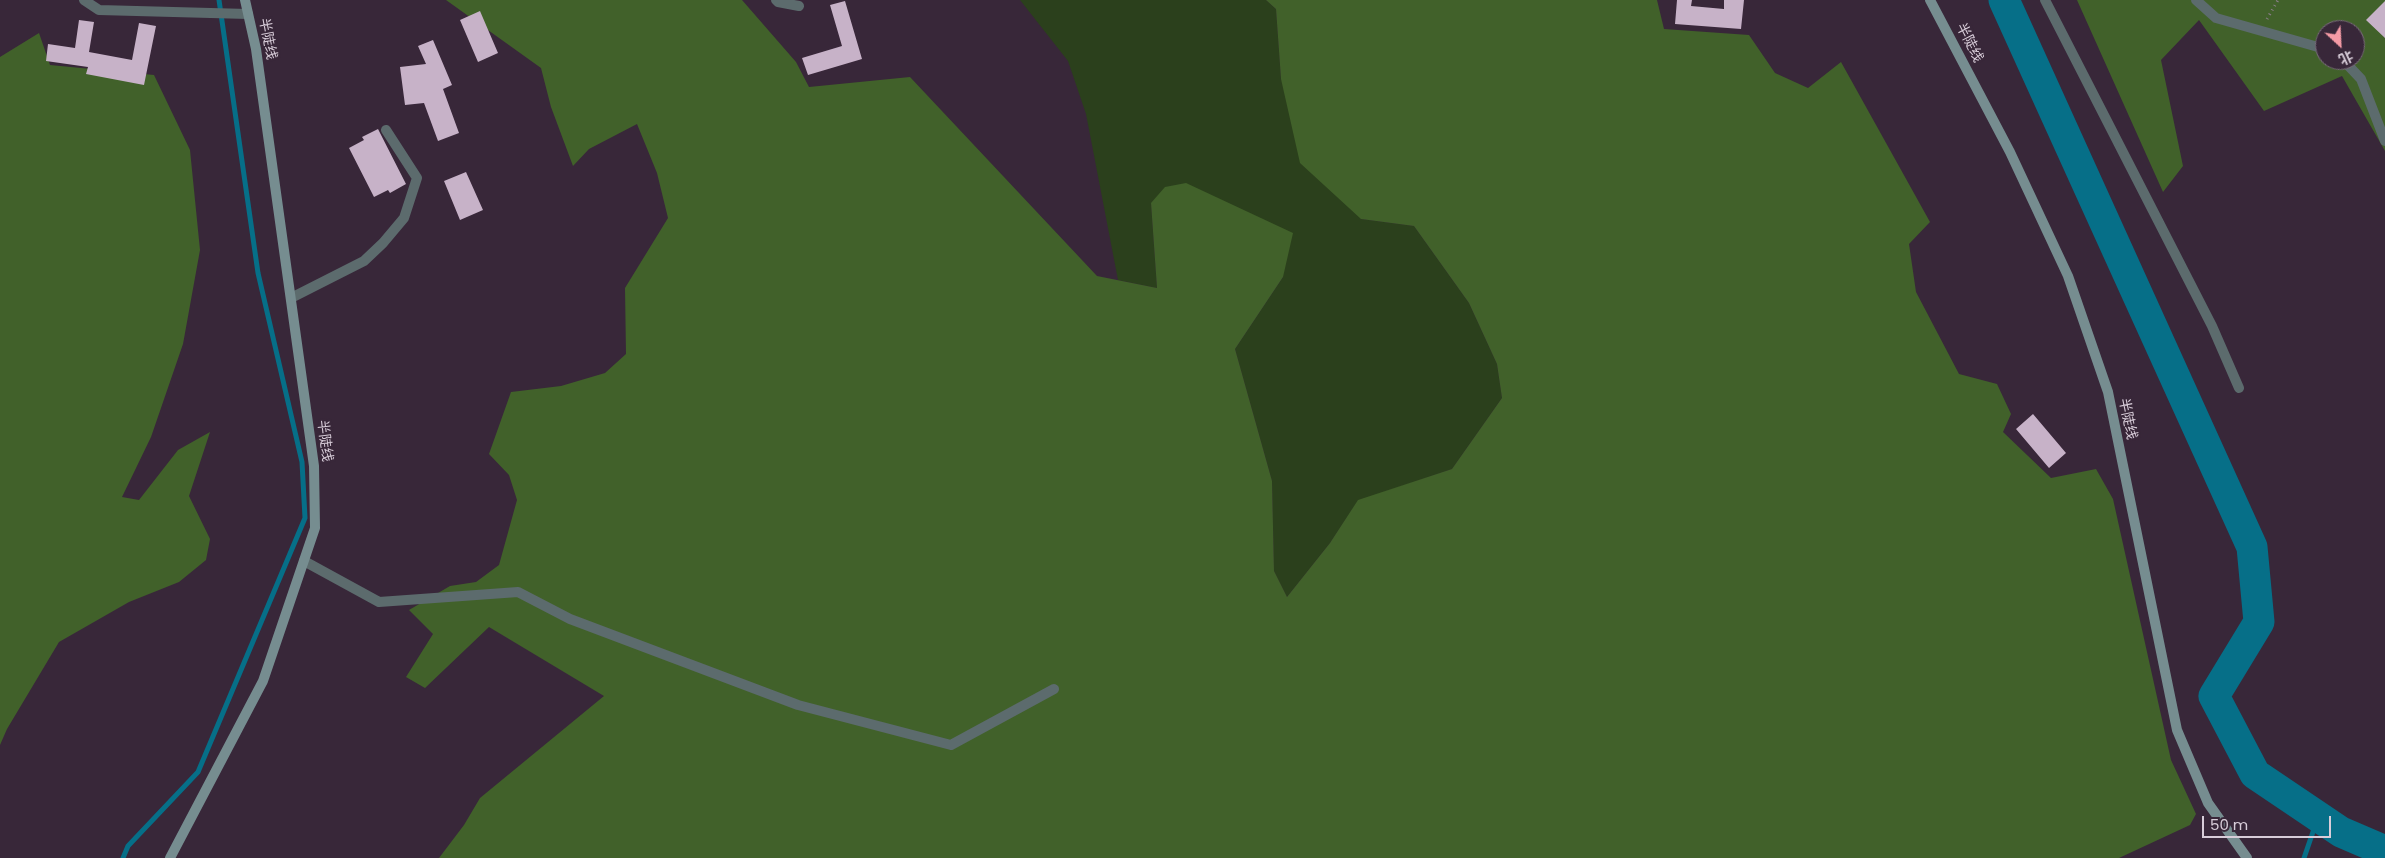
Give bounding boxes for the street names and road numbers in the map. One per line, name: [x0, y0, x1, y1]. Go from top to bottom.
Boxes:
street label: 半陡线: [255, 17, 279, 61]
street label: 半陡线: [1952, 20, 1986, 66]
street label: 半陡线: [2114, 397, 2140, 441]
street label: 半陡线: [313, 419, 335, 463]

